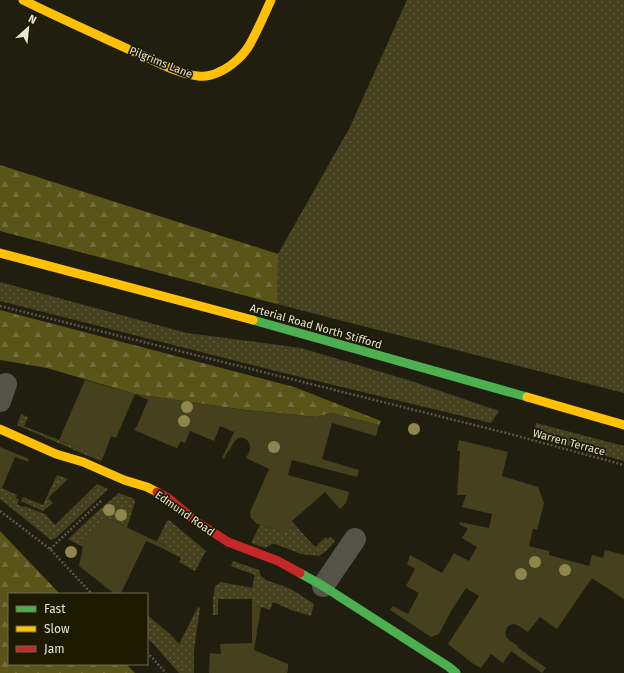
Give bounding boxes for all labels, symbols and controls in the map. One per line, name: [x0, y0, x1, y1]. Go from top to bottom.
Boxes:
north arrow: [8, 8, 48, 48]
text: N: [26, 12, 39, 27]
street label: Pilgrims Lane: [127, 44, 194, 81]
street label: Arterial Road North Stifford: [248, 301, 383, 352]
street label: Warren Terrace: [531, 427, 607, 458]
street label: Edmund Road: [153, 488, 217, 539]
legend: [8, 593, 148, 665]
text: Fast: [44, 602, 66, 616]
text: Slow: [44, 622, 70, 636]
text: Jam: [44, 642, 64, 656]

